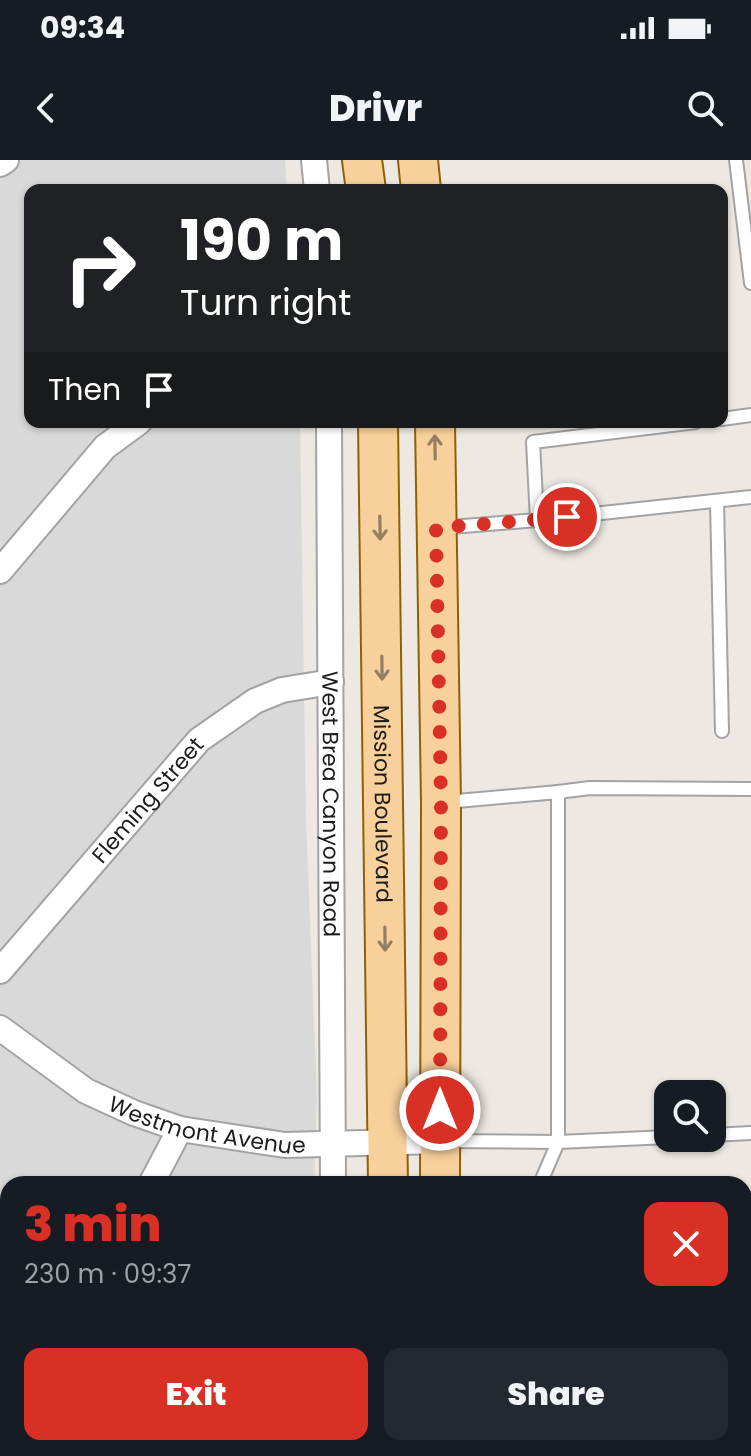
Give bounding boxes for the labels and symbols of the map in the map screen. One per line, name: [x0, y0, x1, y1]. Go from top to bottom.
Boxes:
one-way arrow: [427, 434, 443, 461]
pin: [533, 483, 601, 551]
one-way arrow: [372, 514, 388, 541]
one-way arrow: [374, 654, 390, 681]
street label: West Brea Canyon Road: [315, 671, 347, 937]
street label: Mission Boulevard: [366, 705, 400, 903]
street label: Fleming Street: [84, 730, 211, 870]
one-way arrow: [377, 925, 393, 952]
position arrow: [398, 1068, 482, 1152]
street label: Westmont Avenue: [104, 1088, 306, 1161]

